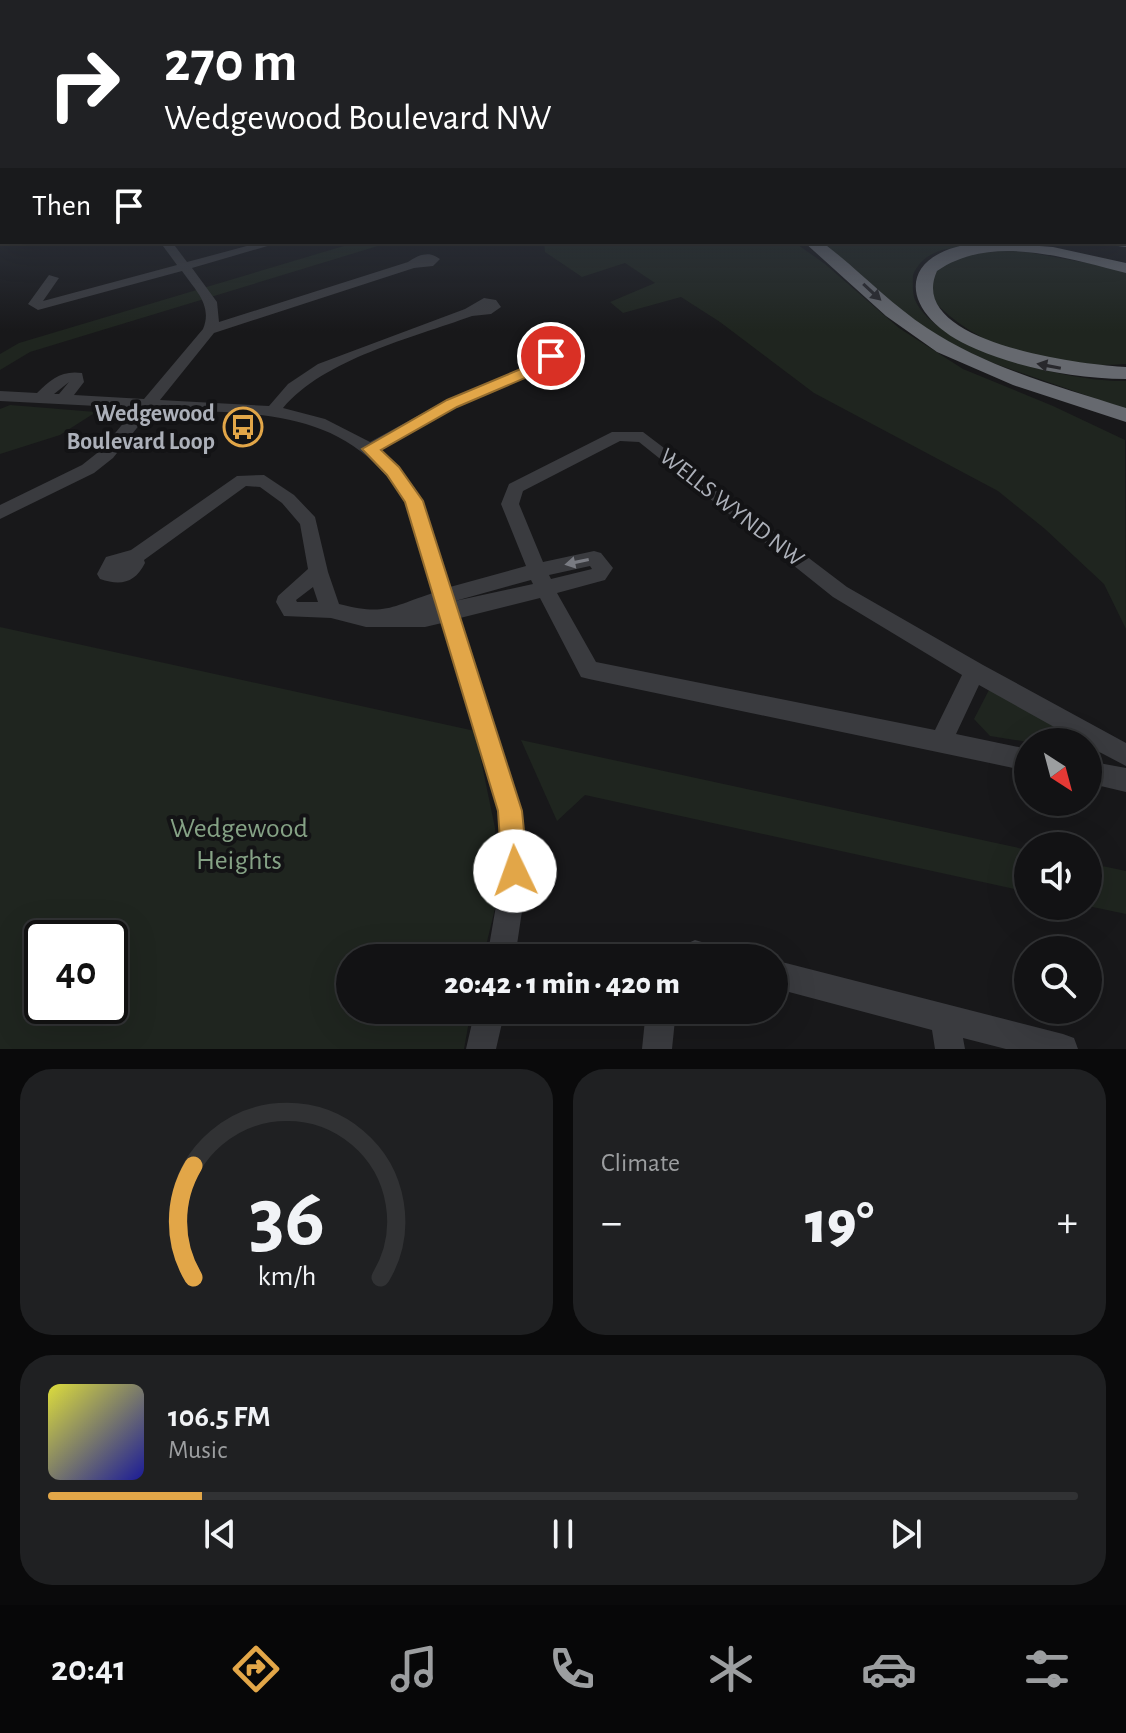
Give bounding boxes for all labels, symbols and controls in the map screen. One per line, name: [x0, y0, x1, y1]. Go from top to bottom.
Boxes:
icon: right: [32, 32, 136, 136]
text: 270 m: [164, 35, 297, 91]
text: Wedgewood Boulevard NW: [164, 100, 551, 136]
icon: arrive: [107, 184, 151, 228]
text: Then: [32, 191, 91, 221]
one-way arrow: [862, 283, 881, 301]
pin: [517, 322, 585, 390]
icon: arrive: [529, 334, 573, 378]
one-way arrow: [1036, 359, 1061, 371]
place label: Wedgewood Boulevard Loop: [66, 402, 215, 454]
bus stop icon: Wedgewood Boulevard Loop: [222, 406, 264, 448]
street label: WELLS WYND NW: [655, 444, 808, 572]
one-way arrow: [565, 556, 590, 569]
north arrow: [1014, 728, 1102, 816]
map controls: [1014, 728, 1102, 1024]
park label: Wedgewood Heights: [170, 815, 308, 875]
position arrow: [473, 829, 557, 913]
button: sound: [1014, 832, 1102, 920]
speed limit sign: 40: [24, 920, 128, 1024]
button: search: [1014, 936, 1102, 1024]
text: 20:42 · 1 min · 420 m: [444, 969, 680, 999]
text: Climate: [601, 1150, 680, 1176]
text: 36: [248, 1177, 325, 1261]
text: 19°: [805, 1194, 874, 1254]
text: −: [601, 1201, 622, 1245]
text: +: [1057, 1201, 1078, 1245]
text: km/h: [257, 1262, 316, 1291]
text: 106.5 FM: [168, 1402, 271, 1432]
text: Music: [168, 1437, 227, 1463]
icon: previous: [198, 1512, 242, 1556]
icon: pause: [541, 1512, 585, 1556]
icon: next: [884, 1512, 928, 1556]
icon: directions: [228, 1641, 284, 1697]
icon: music: [386, 1641, 442, 1697]
icon: phone: [544, 1641, 600, 1697]
icon: climate: [703, 1641, 759, 1697]
icon: car: [861, 1641, 917, 1697]
icon: filters: [1019, 1641, 1075, 1697]
text: 20:41: [51, 1651, 126, 1687]

